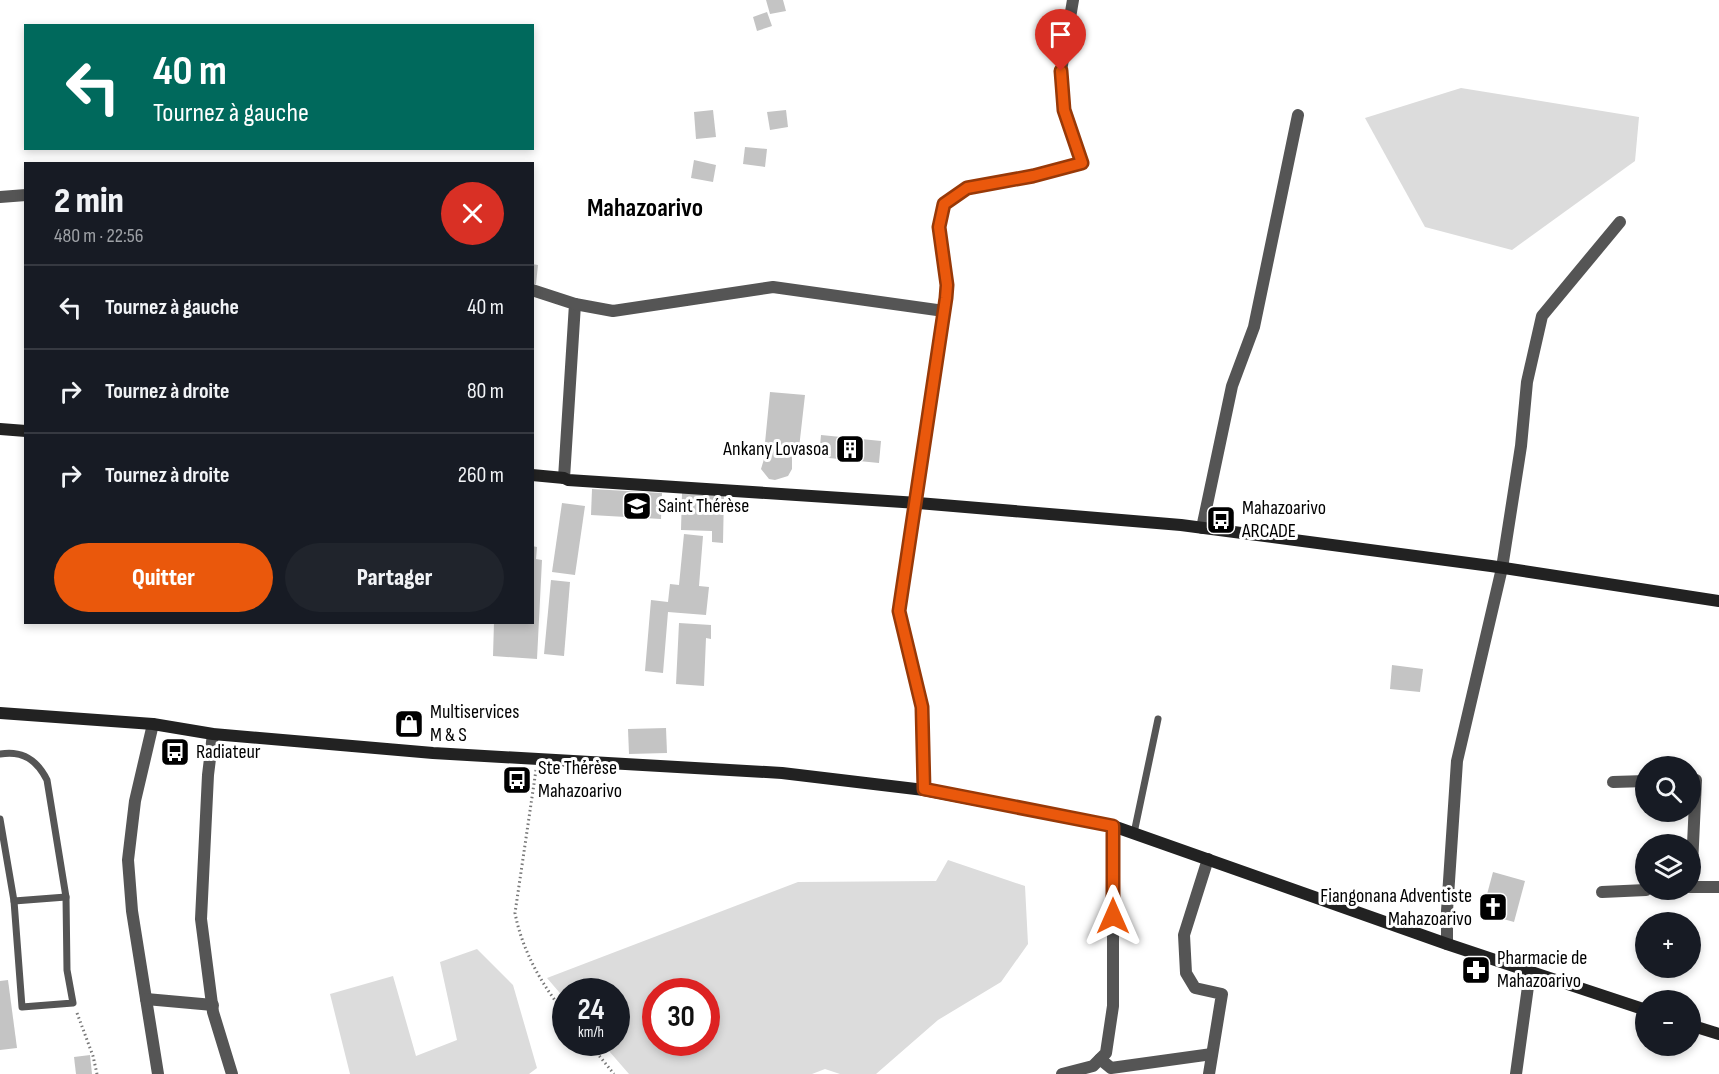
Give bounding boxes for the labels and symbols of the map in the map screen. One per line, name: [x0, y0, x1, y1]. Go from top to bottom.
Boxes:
pin: [1035, 9, 1086, 71]
district label: Mahazoarivo: [587, 193, 703, 224]
building icon: Ankany Lovasoa: [834, 433, 866, 465]
place label: Ankany Lovasoa: [722, 437, 829, 461]
school or university icon: Saint Thérèse: [621, 490, 653, 522]
place label: Saint Thérèse: [658, 494, 749, 518]
place label: Mahazoarivo ARCADE: [1241, 496, 1326, 543]
bus stop icon: Mahazoarivo ARCADE: [1205, 504, 1237, 536]
place label: Multiservices M & S: [430, 700, 520, 747]
shop icon: Multiservices M & S: [393, 708, 425, 740]
bus stop icon: Radiateur: [159, 736, 191, 768]
place label: Radiateur: [196, 740, 261, 764]
place label: Ste Thérèse Mahazoarivo: [538, 756, 622, 803]
bus stop icon: Ste Thérèse Mahazoarivo: [501, 764, 533, 796]
position arrow: [1081, 884, 1145, 948]
place label: Fiangonana Adventiste Mahazoarivo: [1320, 884, 1472, 931]
church icon: Fiangonana Adventiste Mahazoarivo: [1477, 891, 1509, 923]
place label: Pharmacie de Mahazoarivo: [1497, 946, 1587, 993]
pharmacy icon: Pharmacie de Mahazoarivo: [1460, 954, 1492, 986]
speed limit sign: 30: [642, 978, 720, 1056]

